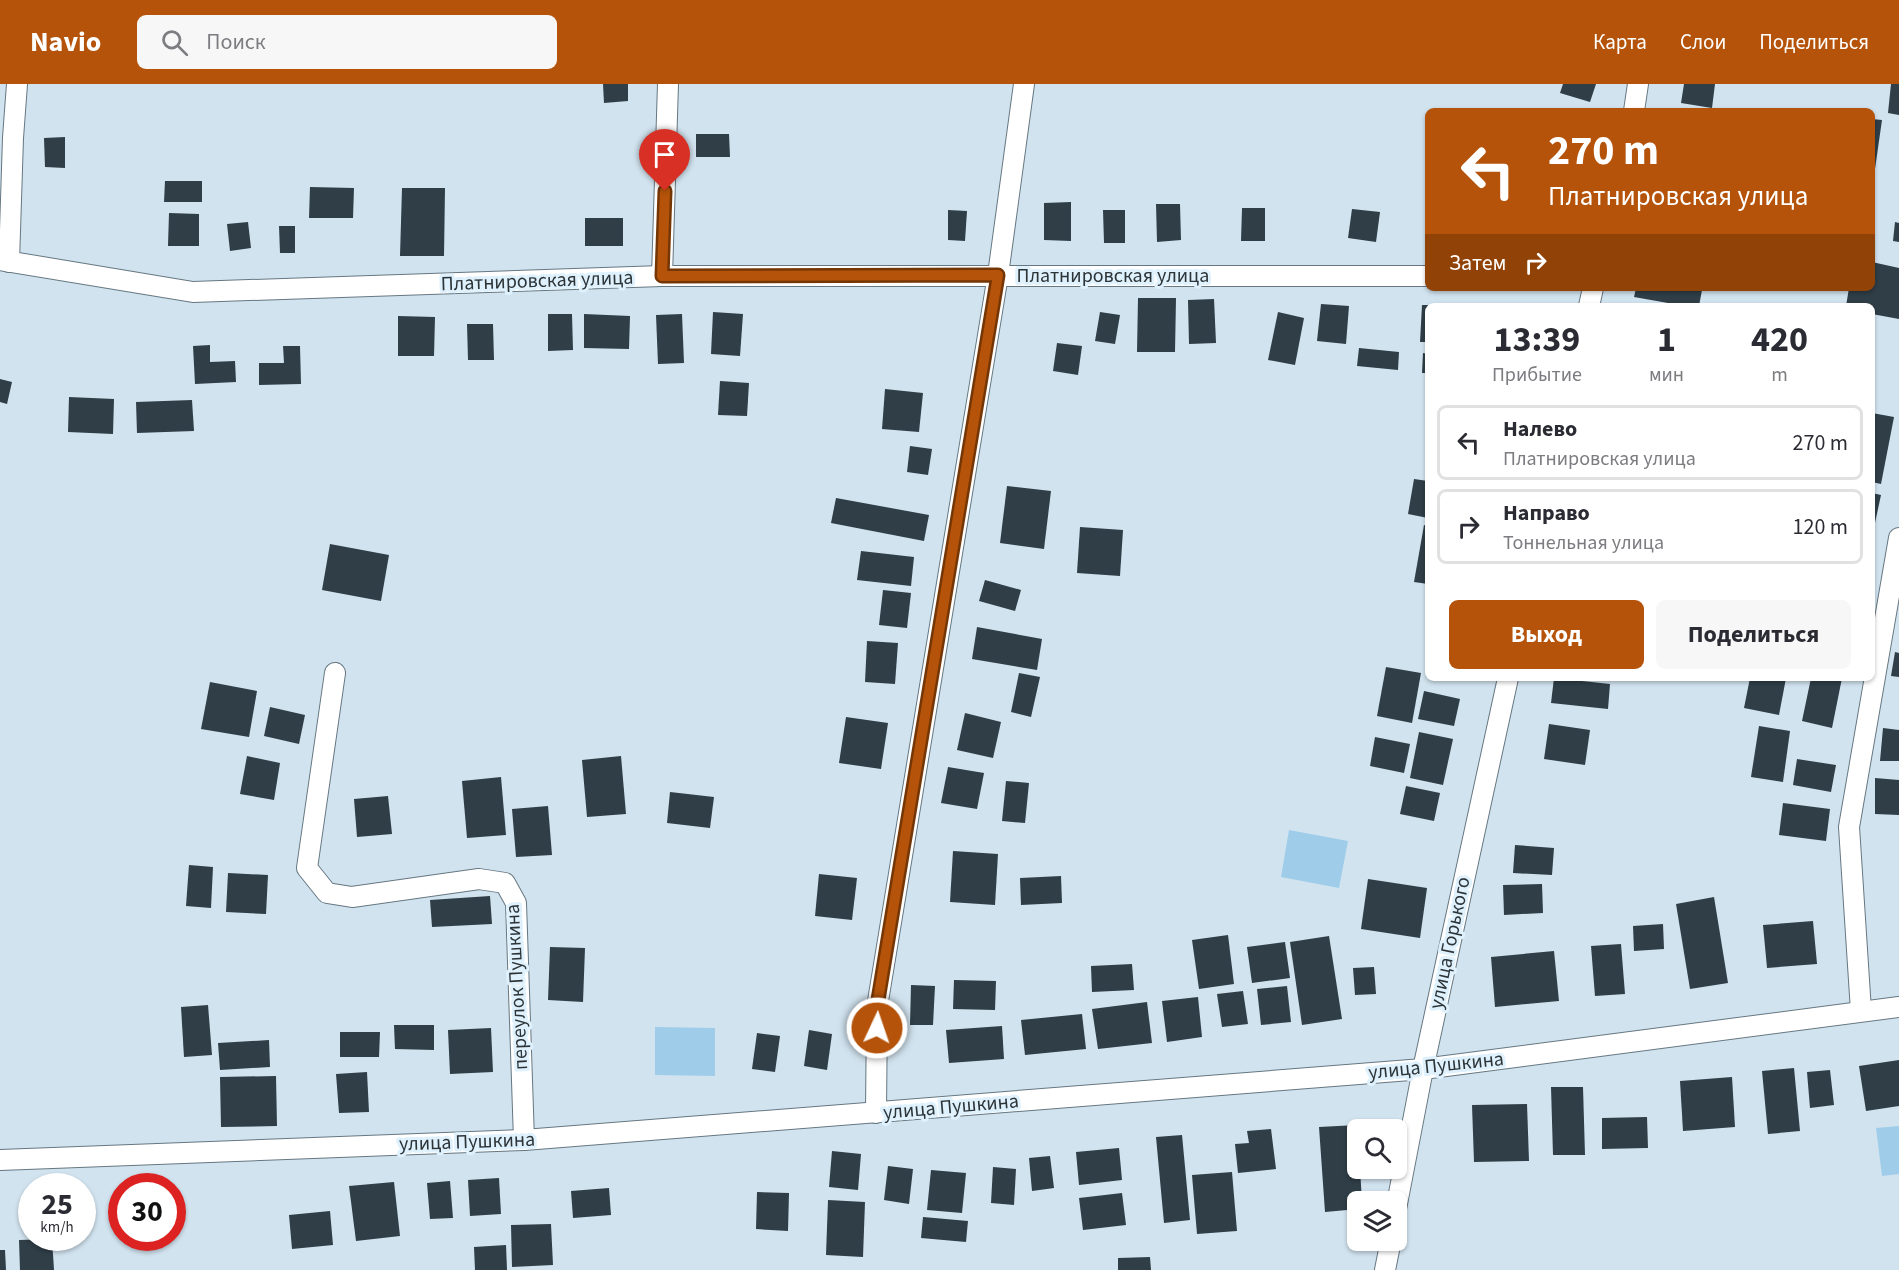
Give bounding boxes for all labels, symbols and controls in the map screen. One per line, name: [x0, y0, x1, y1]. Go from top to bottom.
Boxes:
search box: [137, 15, 557, 69]
text: Navio: [30, 22, 101, 62]
icon: search: [158, 26, 191, 59]
text: Поиск: [206, 26, 266, 58]
text: Карта: [1593, 27, 1647, 57]
text: Слои: [1680, 27, 1726, 57]
text: Поделиться: [1759, 27, 1869, 57]
text: 270 m: [1548, 121, 1659, 181]
pin: [639, 129, 690, 191]
icon: left: [1449, 132, 1527, 210]
icon: arrive: [648, 138, 681, 171]
text: Платнировская улица: [1548, 177, 1808, 216]
icon: right: [1519, 246, 1552, 279]
text: Затем: [1449, 247, 1507, 279]
street label: Платнировская улица: [1017, 262, 1209, 290]
street label: Платнировская улица: [440, 264, 634, 298]
text: 13:39: [1494, 314, 1580, 365]
text: 1: [1657, 314, 1676, 365]
text: 420: [1751, 314, 1808, 365]
text: Прибытие: [1492, 361, 1582, 389]
text: мин: [1649, 361, 1684, 389]
text: m: [1771, 361, 1788, 389]
text: Налево: [1503, 413, 1577, 445]
icon: left: [1452, 426, 1485, 459]
text: 270 m: [1793, 427, 1848, 459]
text: Платнировская улица: [1503, 445, 1696, 473]
text: Направо: [1503, 497, 1590, 529]
icon: right: [1452, 510, 1485, 543]
text: 120 m: [1793, 511, 1848, 543]
text: Тоннельная улица: [1503, 529, 1664, 557]
button: Выход: [1449, 600, 1644, 669]
button: Поделиться: [1656, 600, 1851, 669]
street label: улица Горького: [1422, 874, 1478, 1012]
street label: переулок Пушкина: [499, 903, 535, 1071]
position arrow: [845, 996, 909, 1060]
street label: улица Пушкина: [1367, 1045, 1505, 1087]
street label: улица Пушкина: [882, 1087, 1020, 1127]
map controls: [1347, 1119, 1407, 1251]
button: search: [1347, 1119, 1407, 1179]
street label: улица Пушкина: [398, 1126, 536, 1158]
speed limit sign: 30: [108, 1173, 186, 1251]
text: 25: [41, 1183, 73, 1226]
button: layers: [1347, 1191, 1407, 1251]
text: km/h: [40, 1217, 74, 1238]

